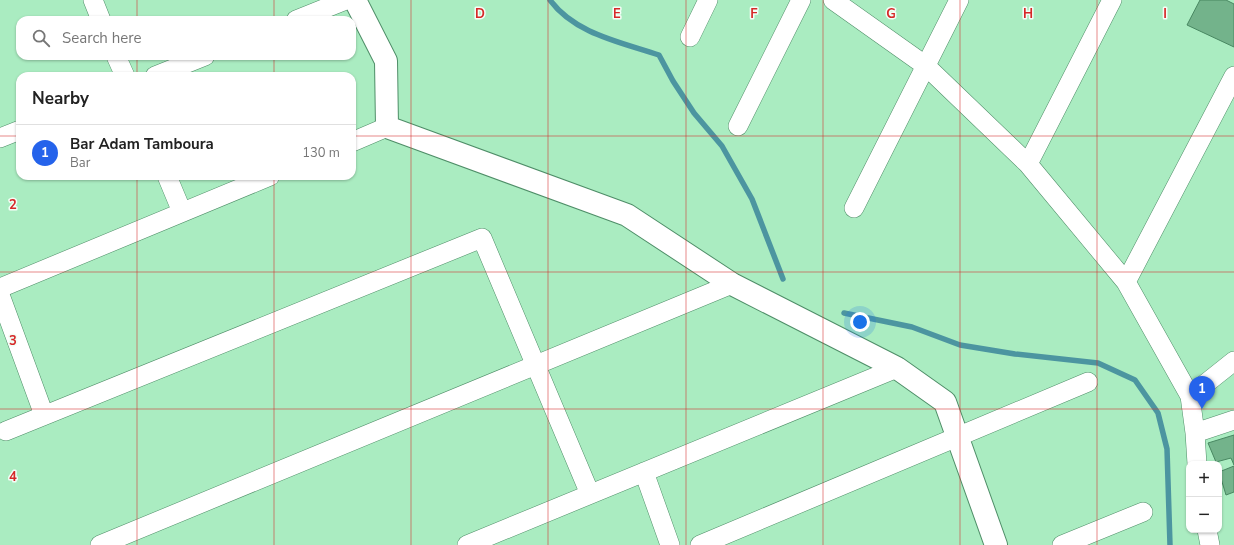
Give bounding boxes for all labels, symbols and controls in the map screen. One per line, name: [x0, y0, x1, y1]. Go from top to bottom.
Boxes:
text: D: [475, 5, 485, 23]
text: E: [613, 5, 621, 23]
text: F: [750, 5, 758, 23]
text: G: [886, 5, 896, 23]
text: H: [1023, 5, 1033, 23]
text: I: [1163, 5, 1167, 23]
search box: [16, 16, 356, 60]
icon: search: [30, 27, 52, 49]
text: Search here: [62, 28, 142, 48]
text: Nearby: [32, 87, 89, 110]
text: Bar Adam Tamboura: [70, 134, 214, 154]
text: 1: [41, 144, 49, 162]
text: 130 m: [302, 144, 340, 162]
text: Bar: [70, 154, 90, 172]
text: 2: [9, 196, 17, 214]
your location: [850, 312, 870, 332]
text: 3: [9, 332, 17, 350]
pin: 1: [1189, 376, 1215, 409]
map controls: [1186, 461, 1222, 533]
button: +: [1186, 461, 1222, 497]
text: 4: [9, 468, 17, 486]
button: −: [1186, 497, 1222, 533]

